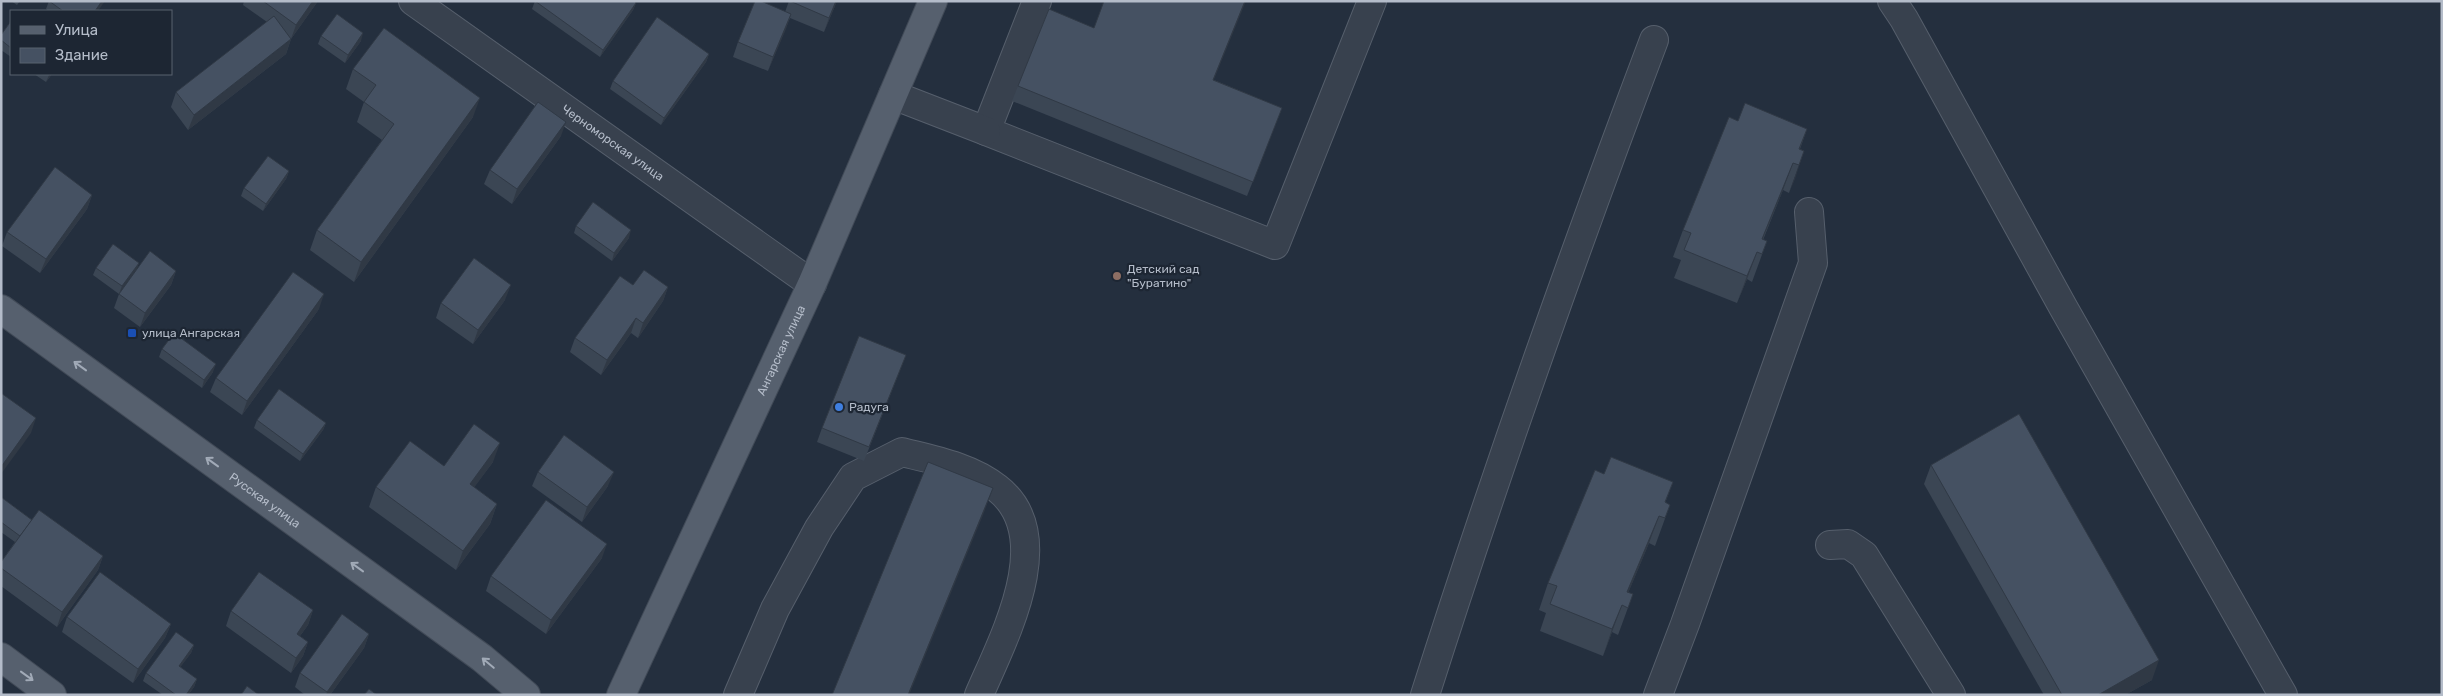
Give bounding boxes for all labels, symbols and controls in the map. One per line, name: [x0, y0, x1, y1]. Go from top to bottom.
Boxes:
legend: [10, 10, 172, 75]
text: Улица: [55, 21, 98, 39]
text: Здание: [55, 46, 108, 64]
street label: Черноморская улица: [559, 102, 667, 184]
place label: Детский сад "Буратино": [1127, 262, 1199, 290]
marker: Детский сад "Буратино": [1111, 270, 1123, 282]
street label: Ангарская улица: [754, 303, 808, 398]
place label: улица Ангарская: [142, 326, 240, 340]
marker: улица Ангарская: [126, 327, 138, 339]
one-way arrow: [73, 361, 87, 371]
place label: Радуга: [849, 400, 889, 414]
marker: Радуга: [833, 401, 845, 413]
one-way arrow: [205, 457, 219, 467]
street label: Русская улица: [227, 470, 303, 531]
one-way arrow: [351, 562, 364, 573]
one-way arrow: [482, 658, 495, 669]
one-way arrow: [20, 671, 34, 681]

